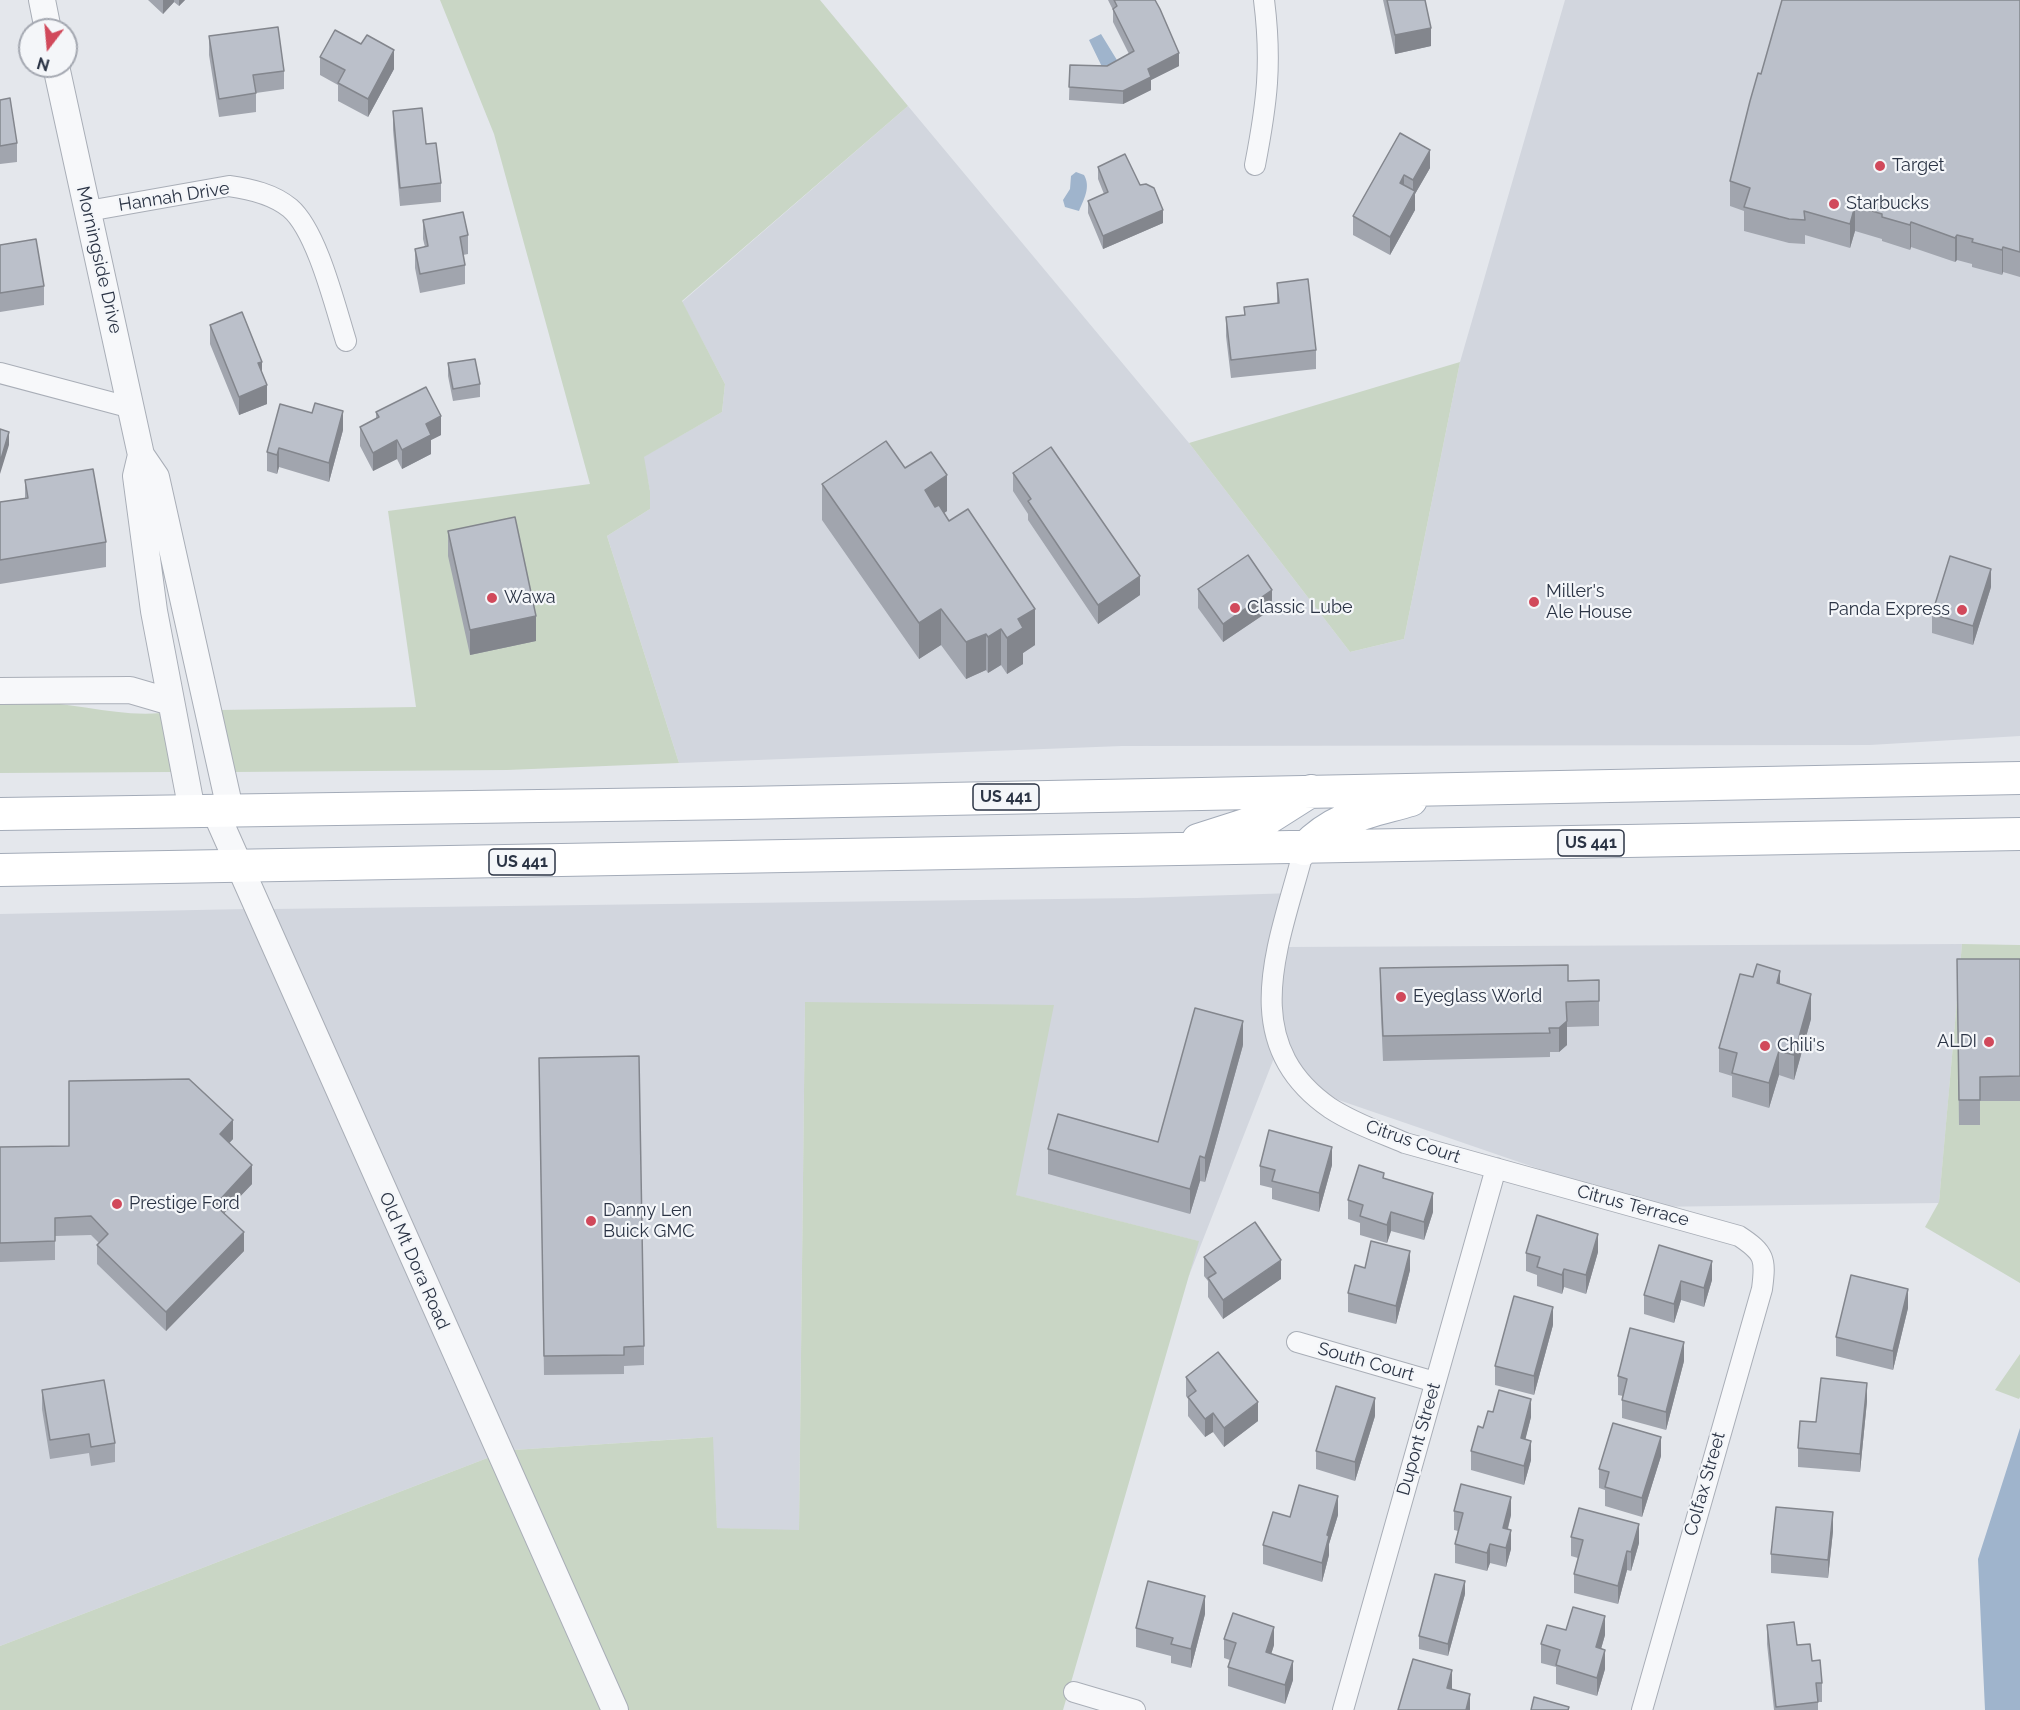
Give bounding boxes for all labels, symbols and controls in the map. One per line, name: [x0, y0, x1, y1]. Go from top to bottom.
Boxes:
north arrow: [18, 18, 78, 78]
text: N: [35, 53, 52, 75]
place label: Target: [1892, 155, 1945, 177]
marker: Target: [1873, 159, 1887, 173]
street label: Hannah Drive: [117, 178, 231, 216]
street label: Morningside Drive: [72, 184, 126, 336]
place label: Starbucks: [1846, 193, 1929, 215]
marker: Starbucks: [1827, 197, 1841, 211]
place label: Miller's Ale House: [1546, 581, 1632, 624]
place label: Wawa: [504, 587, 556, 609]
marker: Wawa: [485, 591, 499, 605]
marker: Miller's Ale House: [1527, 595, 1541, 609]
place label: Classic Lube: [1247, 597, 1353, 619]
place label: Panda Express: [1828, 599, 1950, 621]
marker: Classic Lube: [1228, 601, 1242, 615]
marker: Panda Express: [1955, 603, 1969, 617]
road number: US 441: [973, 784, 1039, 810]
road number: US 441: [1558, 830, 1624, 856]
road number: US 441: [489, 849, 555, 875]
place label: Eyeglass World: [1413, 986, 1542, 1008]
marker: Eyeglass World: [1394, 990, 1408, 1004]
place label: ALDI: [1937, 1031, 1977, 1053]
place label: Chili's: [1777, 1035, 1825, 1057]
marker: ALDI: [1982, 1035, 1996, 1049]
marker: Chili's: [1758, 1039, 1772, 1053]
street label: Citrus Court: [1363, 1116, 1463, 1168]
street label: Citrus Terrace: [1575, 1181, 1691, 1231]
street label: Old Mt Dora Road: [374, 1189, 454, 1333]
place label: Prestige Ford: [129, 1193, 240, 1215]
marker: Prestige Ford: [110, 1197, 124, 1211]
place label: Danny Len Buick GMC: [603, 1200, 695, 1242]
marker: Danny Len Buick GMC: [584, 1214, 598, 1228]
street label: South Court: [1315, 1338, 1417, 1386]
street label: Dupont Street: [1393, 1380, 1445, 1498]
street label: Colfax Street: [1680, 1429, 1730, 1539]

